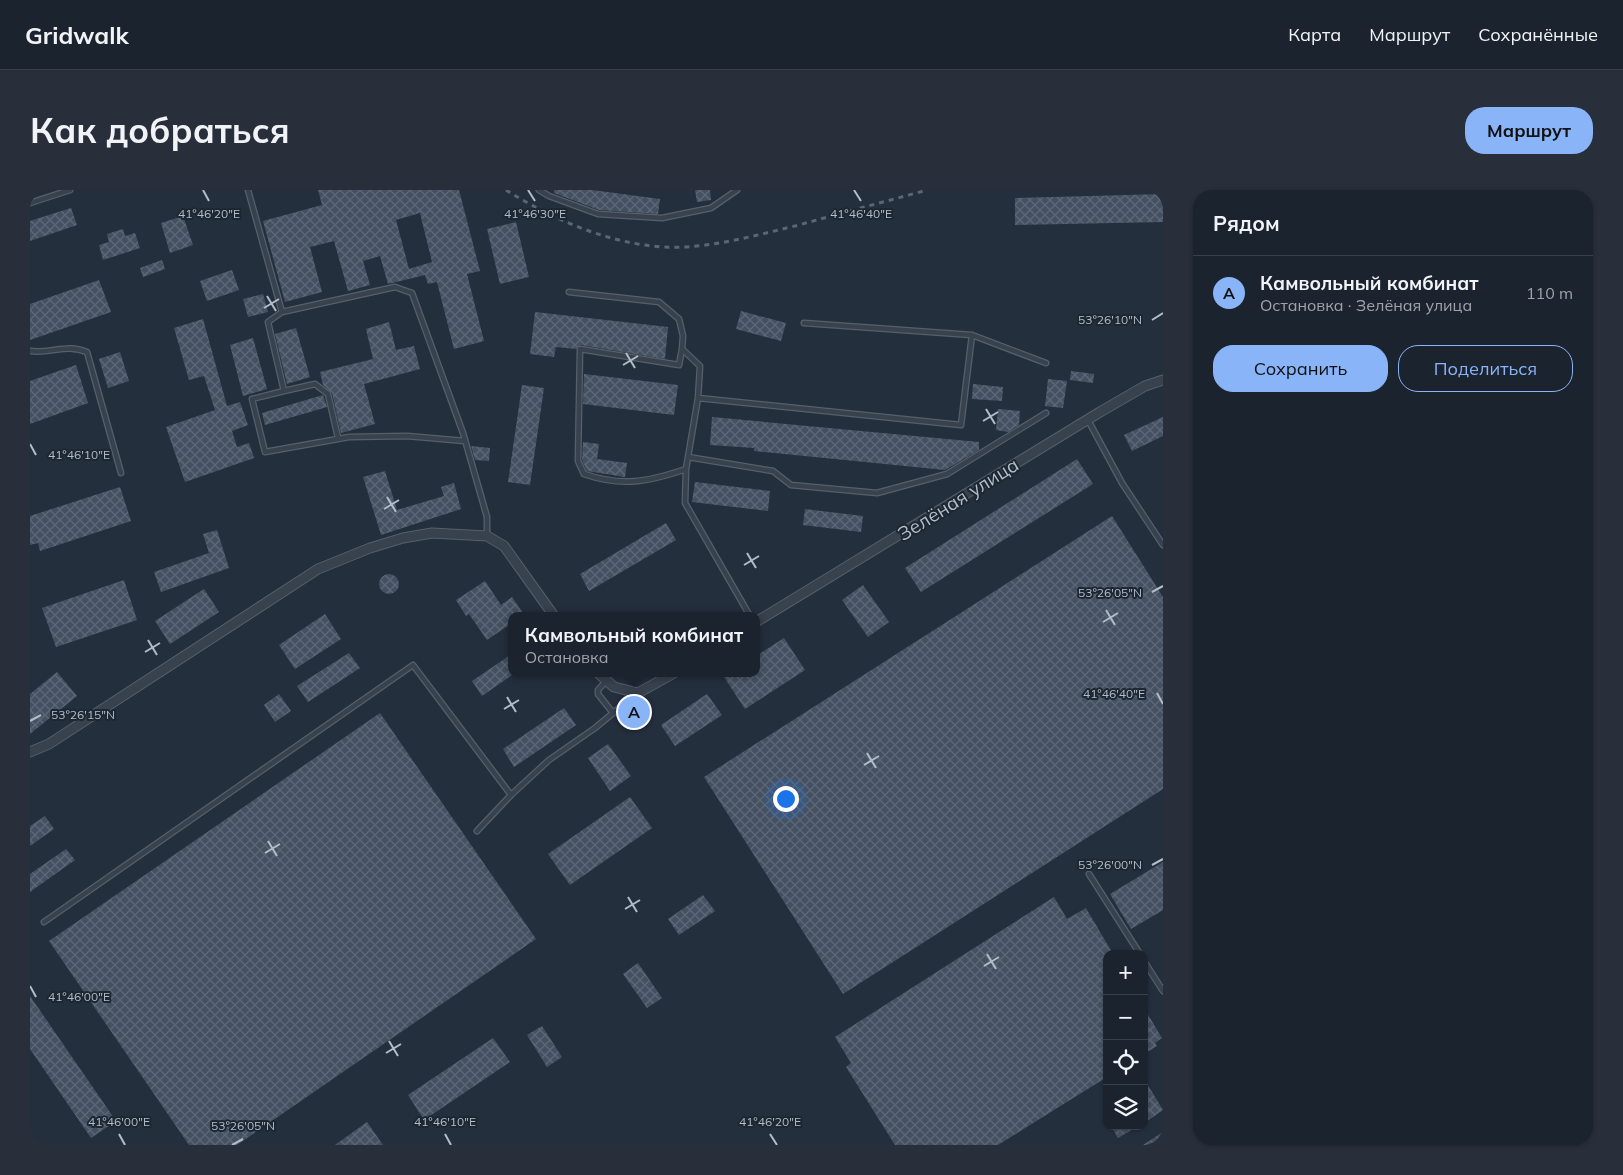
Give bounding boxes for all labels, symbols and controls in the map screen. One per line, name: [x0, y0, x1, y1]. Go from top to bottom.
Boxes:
text: Gridwalk: [25, 20, 129, 50]
text: Карта: [1288, 23, 1341, 46]
text: Маршрут: [1369, 23, 1450, 46]
text: Сохранённые: [1478, 23, 1598, 46]
button: Маршрут: [1465, 107, 1593, 154]
text: Как добраться: [30, 108, 290, 152]
text: 41°46'20"E: [178, 206, 240, 221]
text: 41°46'30"E: [504, 206, 566, 221]
text: 41°46'40"E: [830, 206, 892, 221]
text: Рядом: [1213, 210, 1280, 236]
text: Камвольный комбинат: [1260, 271, 1478, 295]
text: A: [1223, 283, 1235, 303]
text: 110 m: [1526, 283, 1573, 303]
text: Остановка · Зелёная улица: [1260, 295, 1472, 315]
text: 53°26'10"N: [1078, 312, 1142, 327]
button: Сохранить: [1213, 345, 1388, 392]
button: Поделиться: [1398, 345, 1573, 392]
text: 41°46'10"E: [48, 447, 110, 462]
street label: Зелёная улица: [893, 452, 1023, 546]
text: 53°26'05"N: [1078, 585, 1142, 600]
popup: [508, 612, 760, 677]
text: Камвольный комбинат: [525, 623, 743, 647]
text: Остановка: [525, 647, 608, 667]
text: 41°46'40"E: [1083, 686, 1145, 701]
pin: A: [618, 693, 650, 731]
text: 53°26'15"N: [51, 707, 115, 722]
your location: [773, 786, 799, 812]
text: 53°26'00"N: [1078, 857, 1142, 872]
map controls: [1103, 950, 1148, 1130]
button: +: [1103, 950, 1148, 995]
text: 41°46'00"E: [48, 989, 110, 1004]
button: −: [1103, 995, 1148, 1040]
button: locate: [1103, 1040, 1148, 1085]
button: layers: [1103, 1085, 1148, 1130]
text: 41°46'00"E: [88, 1114, 150, 1129]
text: 41°46'10"E: [414, 1114, 476, 1129]
text: 41°46'20"E: [739, 1114, 801, 1129]
text: 53°26'05"N: [211, 1118, 275, 1133]

